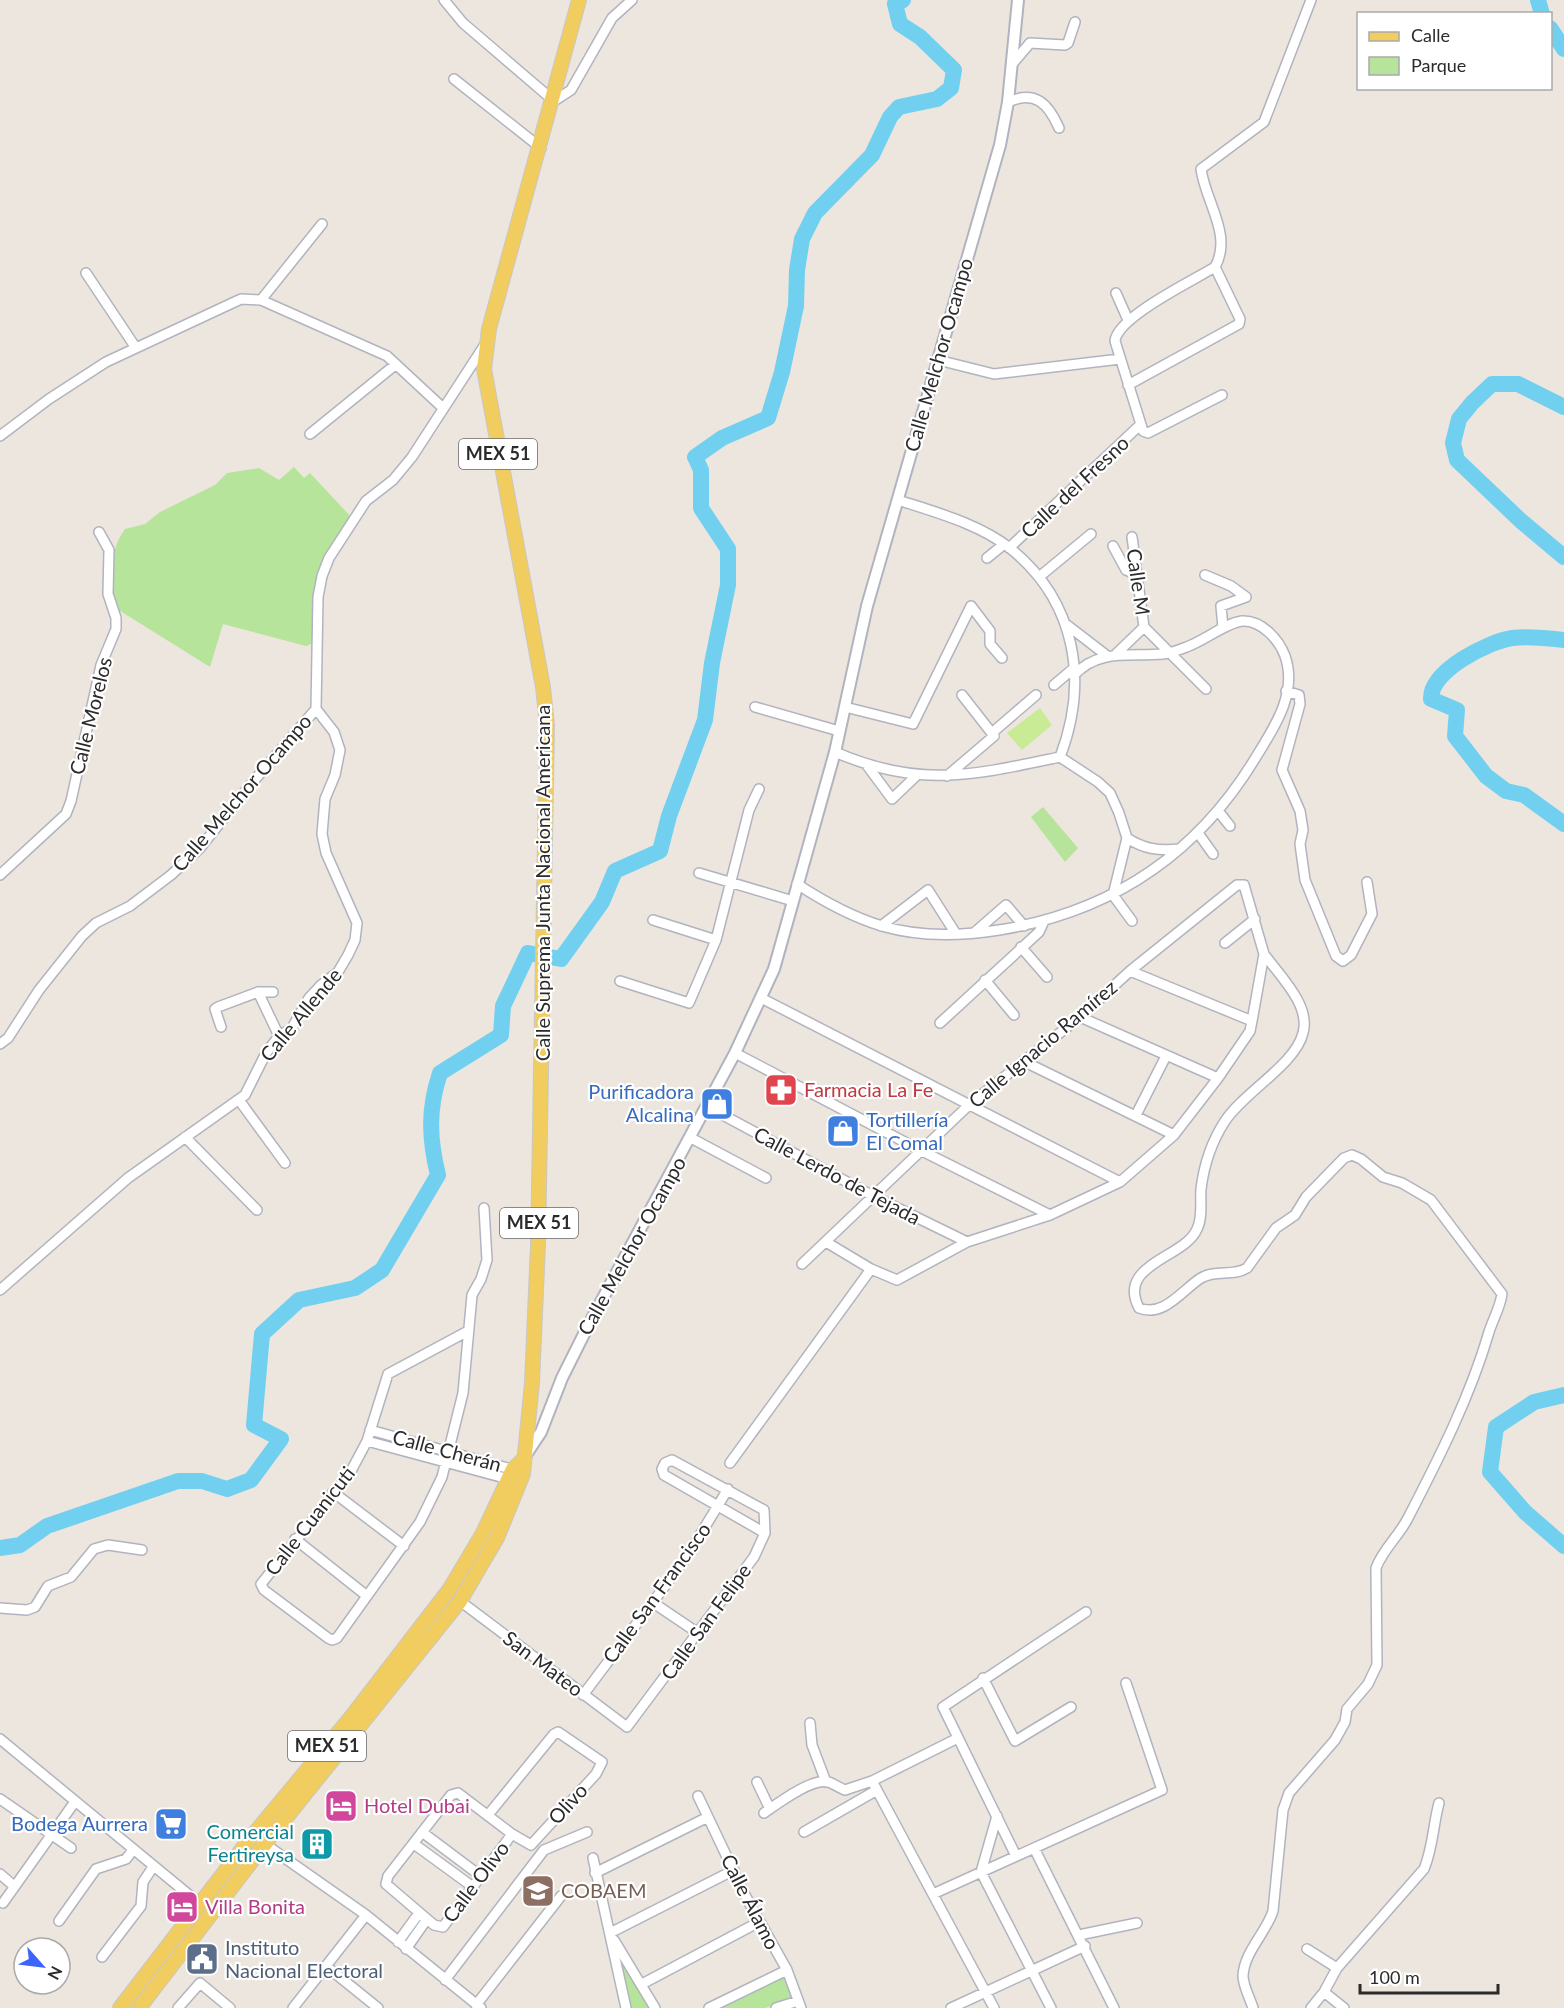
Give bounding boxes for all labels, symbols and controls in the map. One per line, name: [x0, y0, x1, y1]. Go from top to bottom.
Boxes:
legend: [1357, 12, 1552, 90]
text: Calle: [1411, 24, 1450, 46]
text: Parque: [1411, 54, 1466, 76]
street label: Calle Melchor Ocampo: [899, 255, 977, 454]
street label: Calle del Fresno: [1015, 430, 1133, 542]
road number: MEX 51: [459, 439, 537, 469]
street label: Calle M: [1122, 547, 1156, 617]
street label: Calle Morelos: [64, 655, 116, 777]
street label: Calle Suprema Junta Nacional Americana: [530, 705, 554, 1061]
street label: Calle Melchor Ocampo: [166, 709, 316, 876]
street label: Calle Allende: [254, 963, 346, 1066]
street label: Calle Ignacio Ramírez: [963, 974, 1121, 1112]
pharmacy icon: Farmacia La Fe: [763, 1072, 799, 1108]
place label: Farmacia La Fe: [804, 1077, 933, 1101]
place label: Purificadora Alcalina: [588, 1079, 694, 1126]
shop icon: Purificadora Alcalina: [699, 1086, 735, 1122]
place label: Tortillería El Comal: [866, 1107, 948, 1154]
shop icon: Tortillería El Comal: [825, 1113, 861, 1149]
street label: Calle Lerdo de Tejada: [750, 1121, 925, 1229]
street label: Calle Melchor Ocampo: [572, 1152, 690, 1339]
road number: MEX 51: [500, 1208, 578, 1238]
street label: Calle Cherán: [390, 1424, 504, 1476]
street label: Calle Cuanicuti: [259, 1461, 359, 1580]
street label: Calle San Francisco: [597, 1518, 715, 1667]
street label: Calle San Felipe: [655, 1559, 755, 1684]
street label: San Mateo: [499, 1625, 588, 1701]
road number: MEX 51: [288, 1731, 366, 1761]
street label: Olivo: [543, 1778, 592, 1829]
hotel icon: Hotel Dubai: [323, 1788, 359, 1824]
place label: Hotel Dubai: [364, 1793, 470, 1817]
supermarket icon: Bodega Aurrera: [153, 1806, 189, 1842]
place label: Bodega Aurrera: [11, 1811, 148, 1835]
place label: Comercial Fertireysa: [207, 1819, 294, 1866]
building icon: Comercial Fertireysa: [299, 1826, 335, 1862]
street label: Calle Olivo: [437, 1836, 513, 1927]
street label: Calle Álamo: [717, 1850, 785, 1953]
school or university icon: COBAEM: [520, 1873, 556, 1909]
place label: COBAEM: [561, 1878, 646, 1902]
hotel icon: Villa Bonita: [164, 1889, 200, 1925]
place label: Villa Bonita: [205, 1894, 305, 1918]
place label: Instituto Nacional Electoral: [225, 1935, 383, 1982]
north arrow: [12, 1936, 72, 1996]
public building icon: Instituto Nacional Electoral: [184, 1941, 220, 1977]
scale bar: [1360, 1957, 1498, 1995]
text: N: [44, 1963, 67, 1983]
text: 100 m: [1369, 1966, 1420, 1988]

